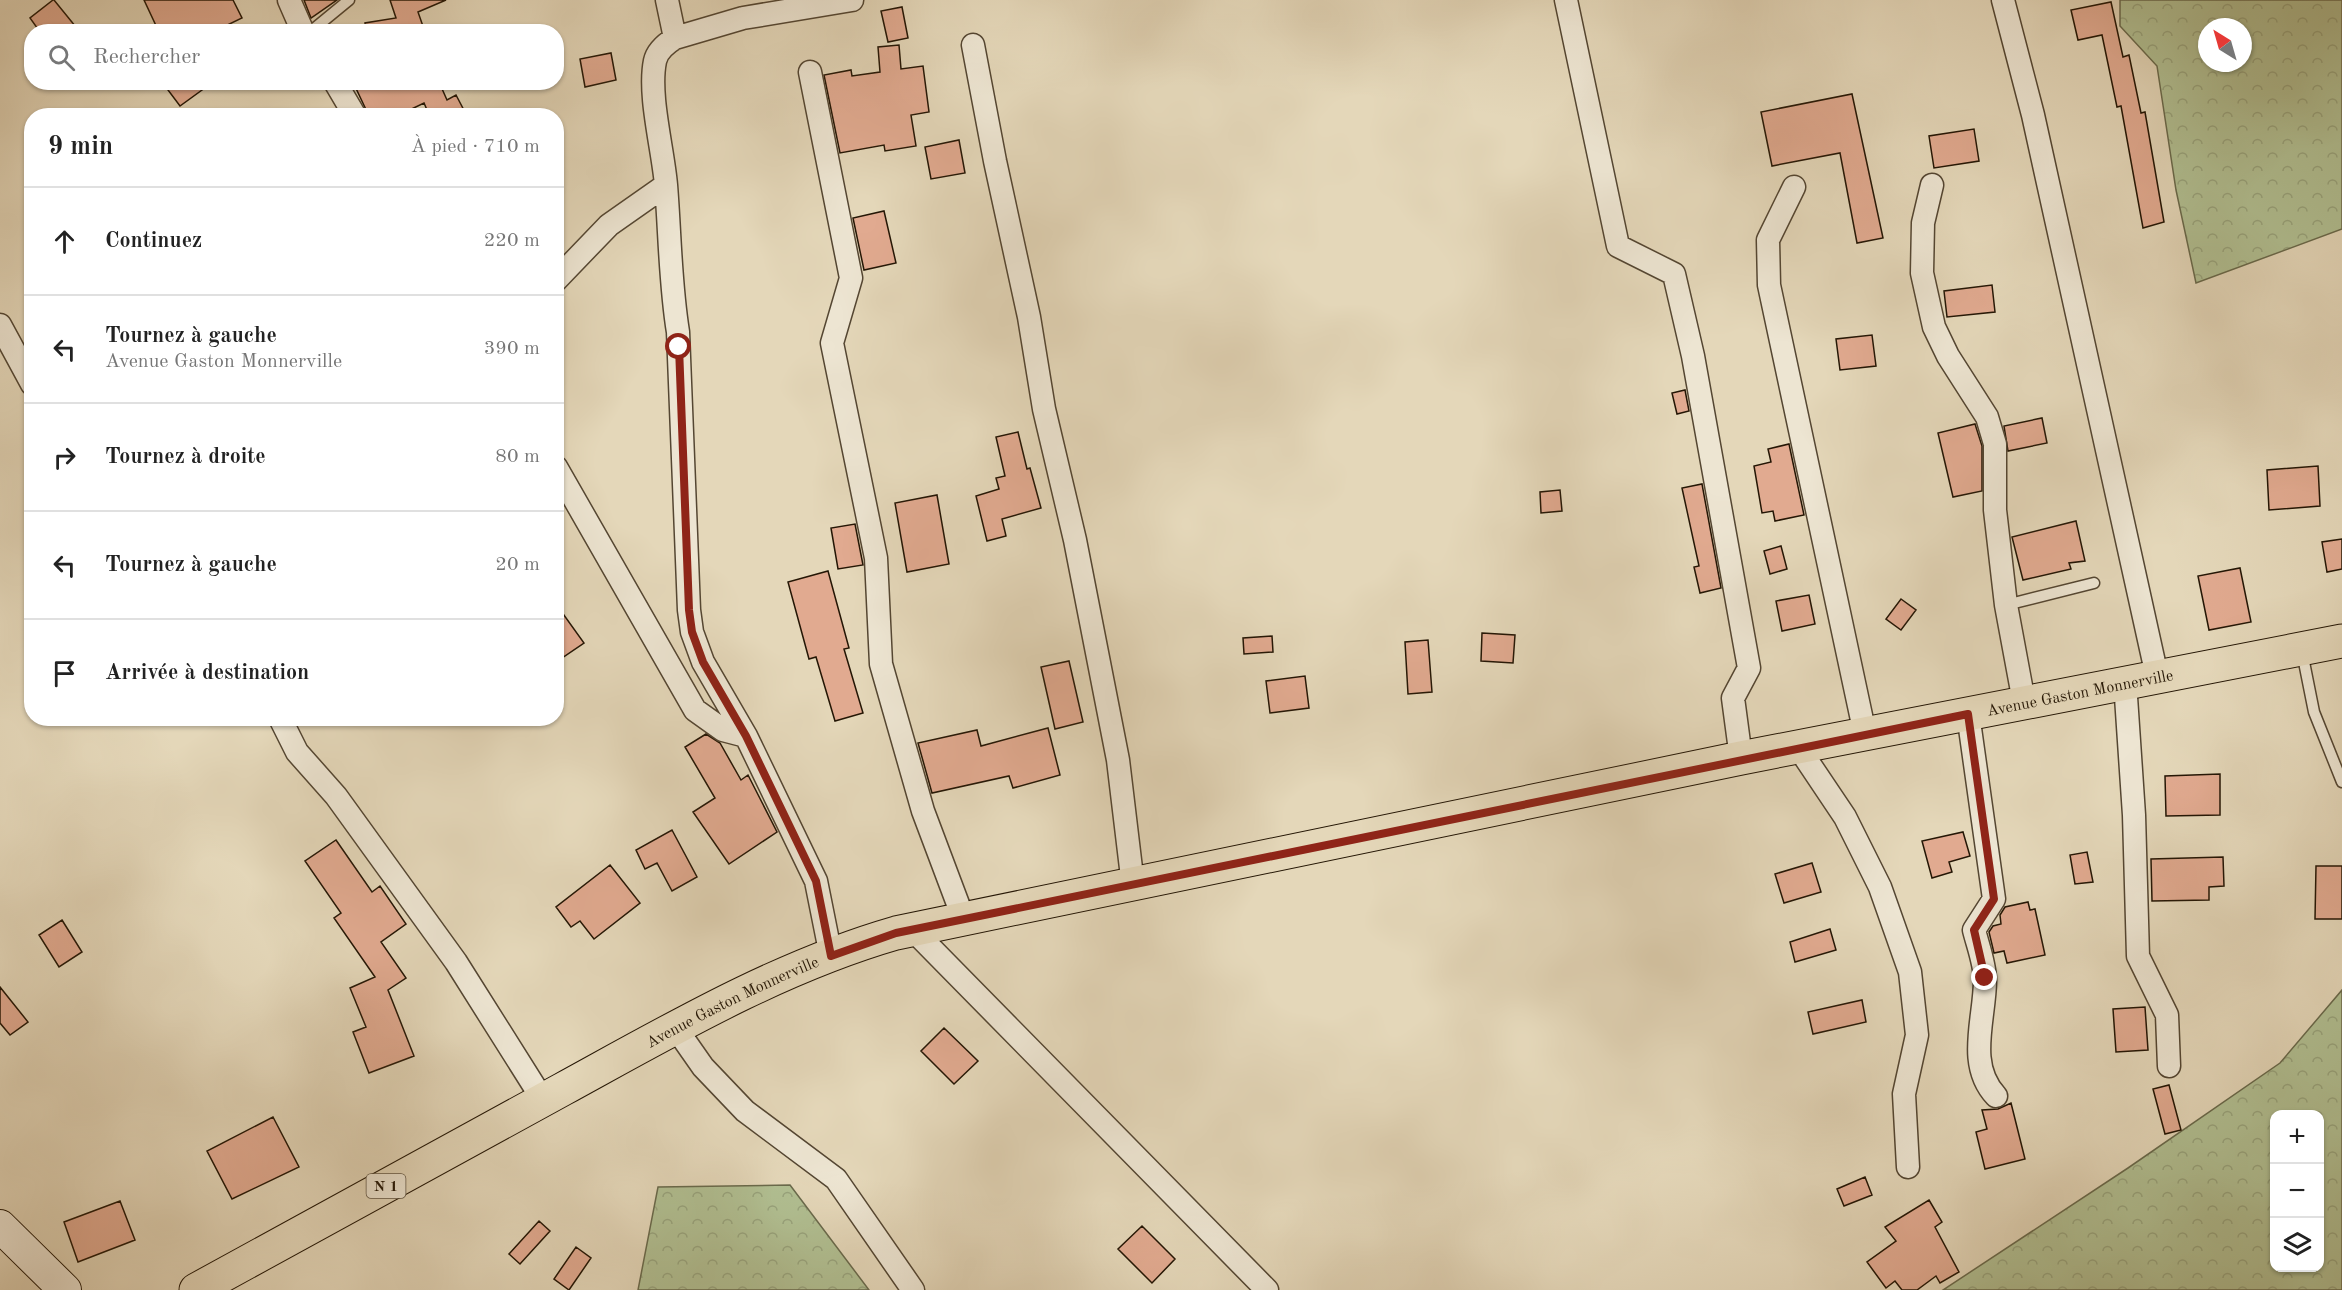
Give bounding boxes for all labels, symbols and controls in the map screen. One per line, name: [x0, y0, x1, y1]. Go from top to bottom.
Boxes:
north arrow: [2198, 18, 2252, 72]
search box: [24, 24, 564, 90]
icon: search: [45, 41, 78, 74]
text: Rechercher: [93, 46, 200, 68]
text: 9 min: [48, 134, 113, 160]
text: À pied · 710 m: [411, 137, 540, 157]
icon: ahead: [48, 225, 81, 258]
text: Continuez: [105, 230, 202, 252]
text: 220 m: [484, 231, 540, 251]
text: Tournez à gauche: [105, 325, 277, 347]
icon: left: [48, 333, 81, 366]
route start: [665, 333, 691, 359]
text: 390 m: [484, 339, 540, 359]
text: Avenue Gaston Monnerville: [105, 352, 342, 372]
icon: right: [48, 441, 81, 474]
text: Tournez à droite: [105, 446, 266, 468]
text: 80 m: [495, 447, 540, 467]
icon: left: [48, 549, 81, 582]
text: Tournez à gauche: [105, 554, 277, 576]
text: 20 m: [495, 555, 540, 575]
icon: arrive: [48, 657, 81, 690]
text: Arrivée à destination: [105, 662, 309, 684]
street label: Avenue Gaston Monnerville: [1985, 668, 2175, 720]
street label: Avenue Gaston Monnerville: [644, 955, 821, 1052]
route end: [1971, 964, 1997, 990]
map controls: [2270, 1110, 2324, 1272]
button: +: [2270, 1110, 2324, 1164]
button: −: [2270, 1164, 2324, 1218]
road number: N 1: [366, 1174, 406, 1198]
button: layers: [2270, 1218, 2324, 1272]

